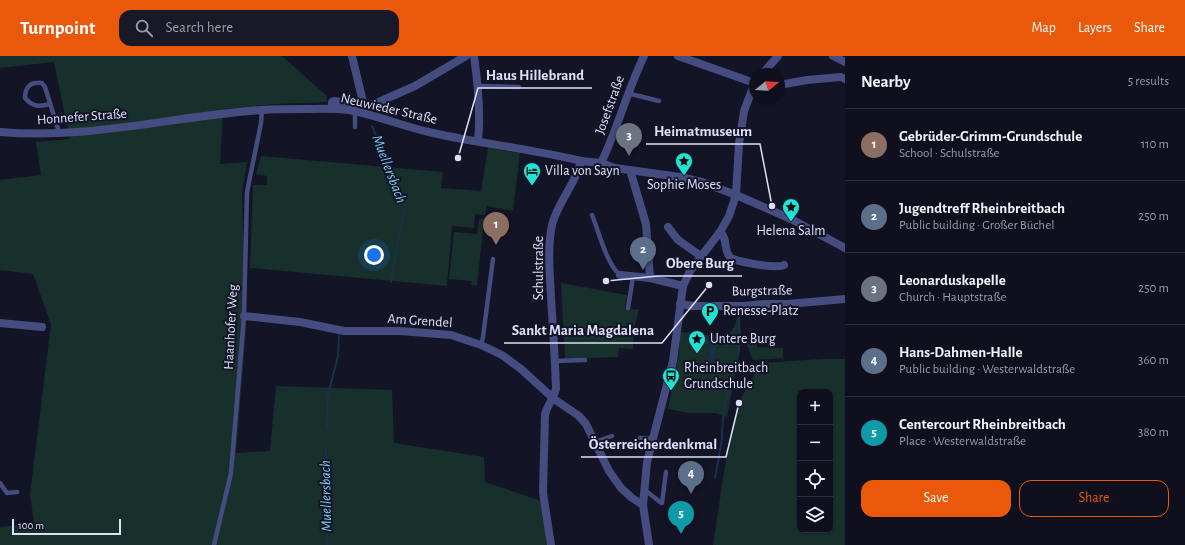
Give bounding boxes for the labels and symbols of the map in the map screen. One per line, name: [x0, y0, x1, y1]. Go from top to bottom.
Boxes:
callout: Haus Hillebrand: [478, 61, 592, 88]
text: Haus Hillebrand: [486, 68, 584, 83]
north arrow: [749, 68, 785, 104]
street label: Josefstraße: [593, 74, 627, 136]
street label: Neuwieder Straße: [339, 91, 439, 127]
street label: Honnefer Straße: [37, 107, 127, 127]
callout: Heimatmuseum: [646, 117, 760, 144]
pin: 3: [616, 123, 642, 156]
text: Heimatmuseum: [654, 124, 752, 139]
water label: Muellersbach: [369, 133, 409, 205]
place icon: Sophie Moses: [674, 151, 694, 176]
hotel icon: Villa von Sayn: [522, 161, 542, 186]
place label: Villa von Sayn: [545, 164, 620, 178]
place label: Sophie Moses: [647, 178, 721, 192]
place icon: Helena Salm: [781, 197, 801, 222]
pin: 1: [483, 212, 509, 245]
place label: Helena Salm: [756, 224, 826, 238]
street label: Schulstraße: [532, 236, 546, 300]
pin: 2: [630, 237, 656, 270]
your location: [364, 245, 384, 265]
callout: Obere Burg: [658, 249, 742, 276]
text: Obere Burg: [666, 256, 735, 271]
street label: Burgstraße: [732, 283, 792, 299]
street label: Haanhofer Weg: [222, 284, 240, 370]
parking icon: Renesse-Platz: [700, 301, 720, 326]
place label: Renesse-Platz: [723, 304, 799, 318]
street label: Am Grendel: [387, 312, 453, 330]
callout: Sankt Maria Magdalena: [504, 316, 662, 343]
text: Sankt Maria Magdalena: [512, 323, 654, 338]
place icon: Untere Burg: [687, 329, 707, 354]
place label: Untere Burg: [710, 332, 776, 346]
place label: Rheinbreitbach Grundschule: [684, 361, 768, 391]
bus stop icon: Rheinbreitbach Grundschule: [661, 366, 681, 391]
callout: Österreicherdenkmal: [581, 430, 726, 457]
text: Österreicherdenkmal: [589, 436, 717, 452]
water label: Muellersbach: [318, 460, 334, 532]
pin: 4: [678, 461, 704, 494]
pin: 5: [668, 501, 694, 534]
scale bar: [12, 517, 121, 536]

